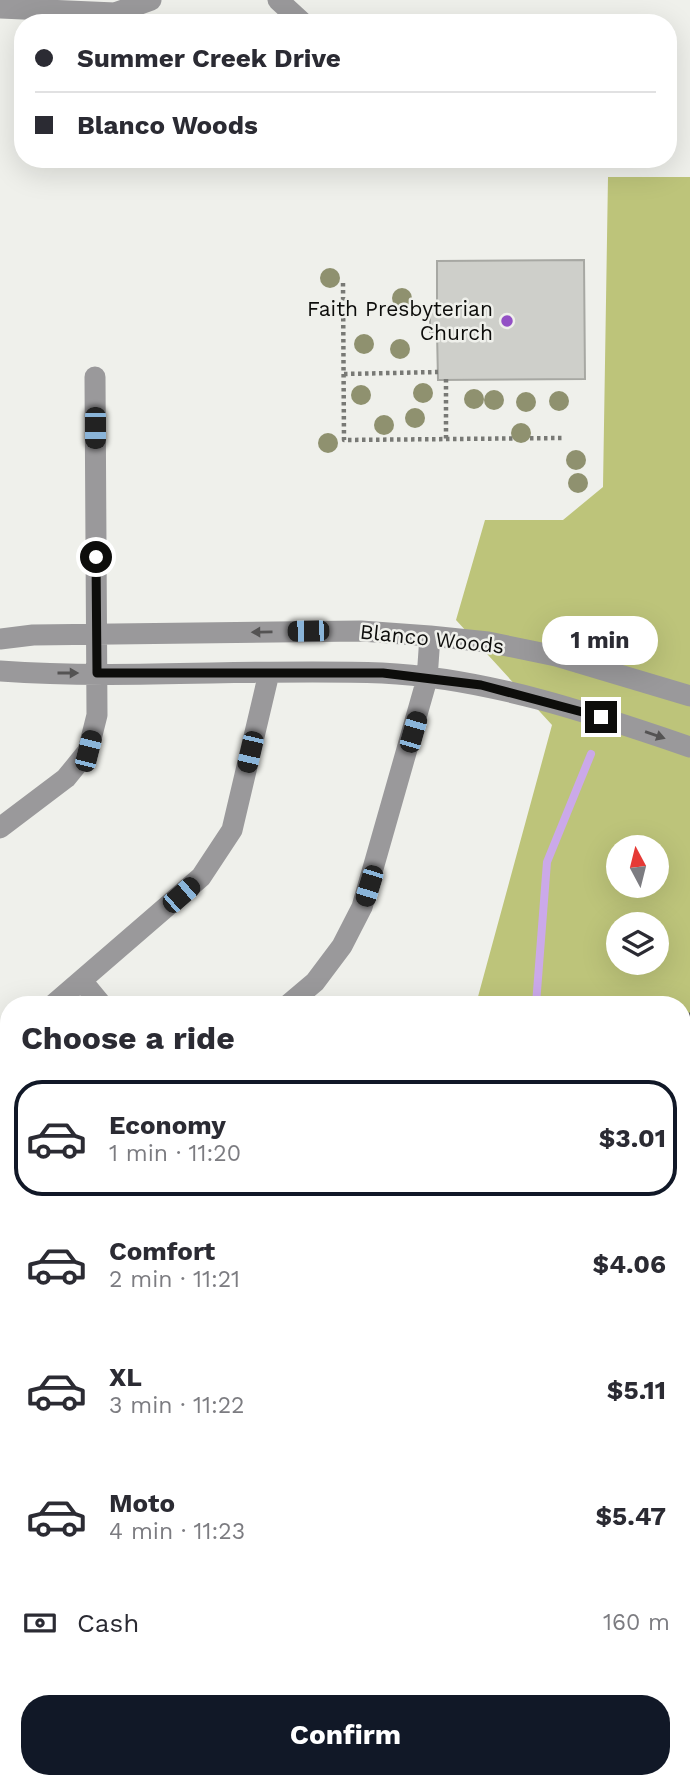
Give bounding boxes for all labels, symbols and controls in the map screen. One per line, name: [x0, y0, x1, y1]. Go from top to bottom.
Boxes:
text: Summer Creek Drive: [77, 43, 341, 73]
text: Blanco Woods: [77, 110, 258, 140]
place label: Faith Presbyterian Church: [307, 296, 493, 345]
marker: Faith Presbyterian Church: [499, 313, 515, 329]
car: [85, 407, 106, 449]
route start: [80, 541, 112, 573]
callout: 1 min: [543, 616, 659, 664]
street label: Blanco Woods: [359, 618, 505, 659]
car: [287, 620, 330, 642]
one-way arrow: [251, 626, 273, 638]
text: 1 min: [570, 627, 630, 654]
one-way arrow: [57, 667, 79, 679]
route end: [585, 701, 617, 733]
car: [398, 709, 429, 755]
car: [73, 728, 104, 774]
car: [236, 729, 265, 775]
one-way arrow: [645, 730, 666, 741]
north arrow: [606, 835, 668, 898]
map controls: [606, 835, 669, 975]
car: [353, 863, 386, 909]
car: [159, 873, 204, 917]
button: layers: [606, 912, 669, 975]
text: Choose a ride: [21, 1019, 235, 1057]
icon: car: [25, 1107, 88, 1170]
text: Economy: [109, 1110, 226, 1140]
text: $3.01: [599, 1123, 666, 1153]
text: 1 min · 11:20: [109, 1140, 241, 1167]
icon: car: [25, 1233, 88, 1296]
text: Comfort: [109, 1236, 215, 1266]
text: $4.06: [593, 1249, 666, 1279]
text: 2 min · 11:21: [109, 1266, 240, 1293]
icon: car: [25, 1359, 88, 1422]
text: XL: [109, 1362, 142, 1392]
text: $5.11: [607, 1375, 666, 1405]
text: 3 min · 11:22: [109, 1392, 245, 1419]
icon: car: [25, 1485, 88, 1548]
text: Moto: [109, 1488, 175, 1518]
text: $5.47: [595, 1501, 666, 1531]
text: 4 min · 11:23: [109, 1518, 245, 1545]
icon: cash: [21, 1604, 59, 1642]
text: Cash: [77, 1608, 139, 1638]
text: 160 m: [603, 1609, 670, 1636]
button: Confirm: [21, 1695, 670, 1775]

